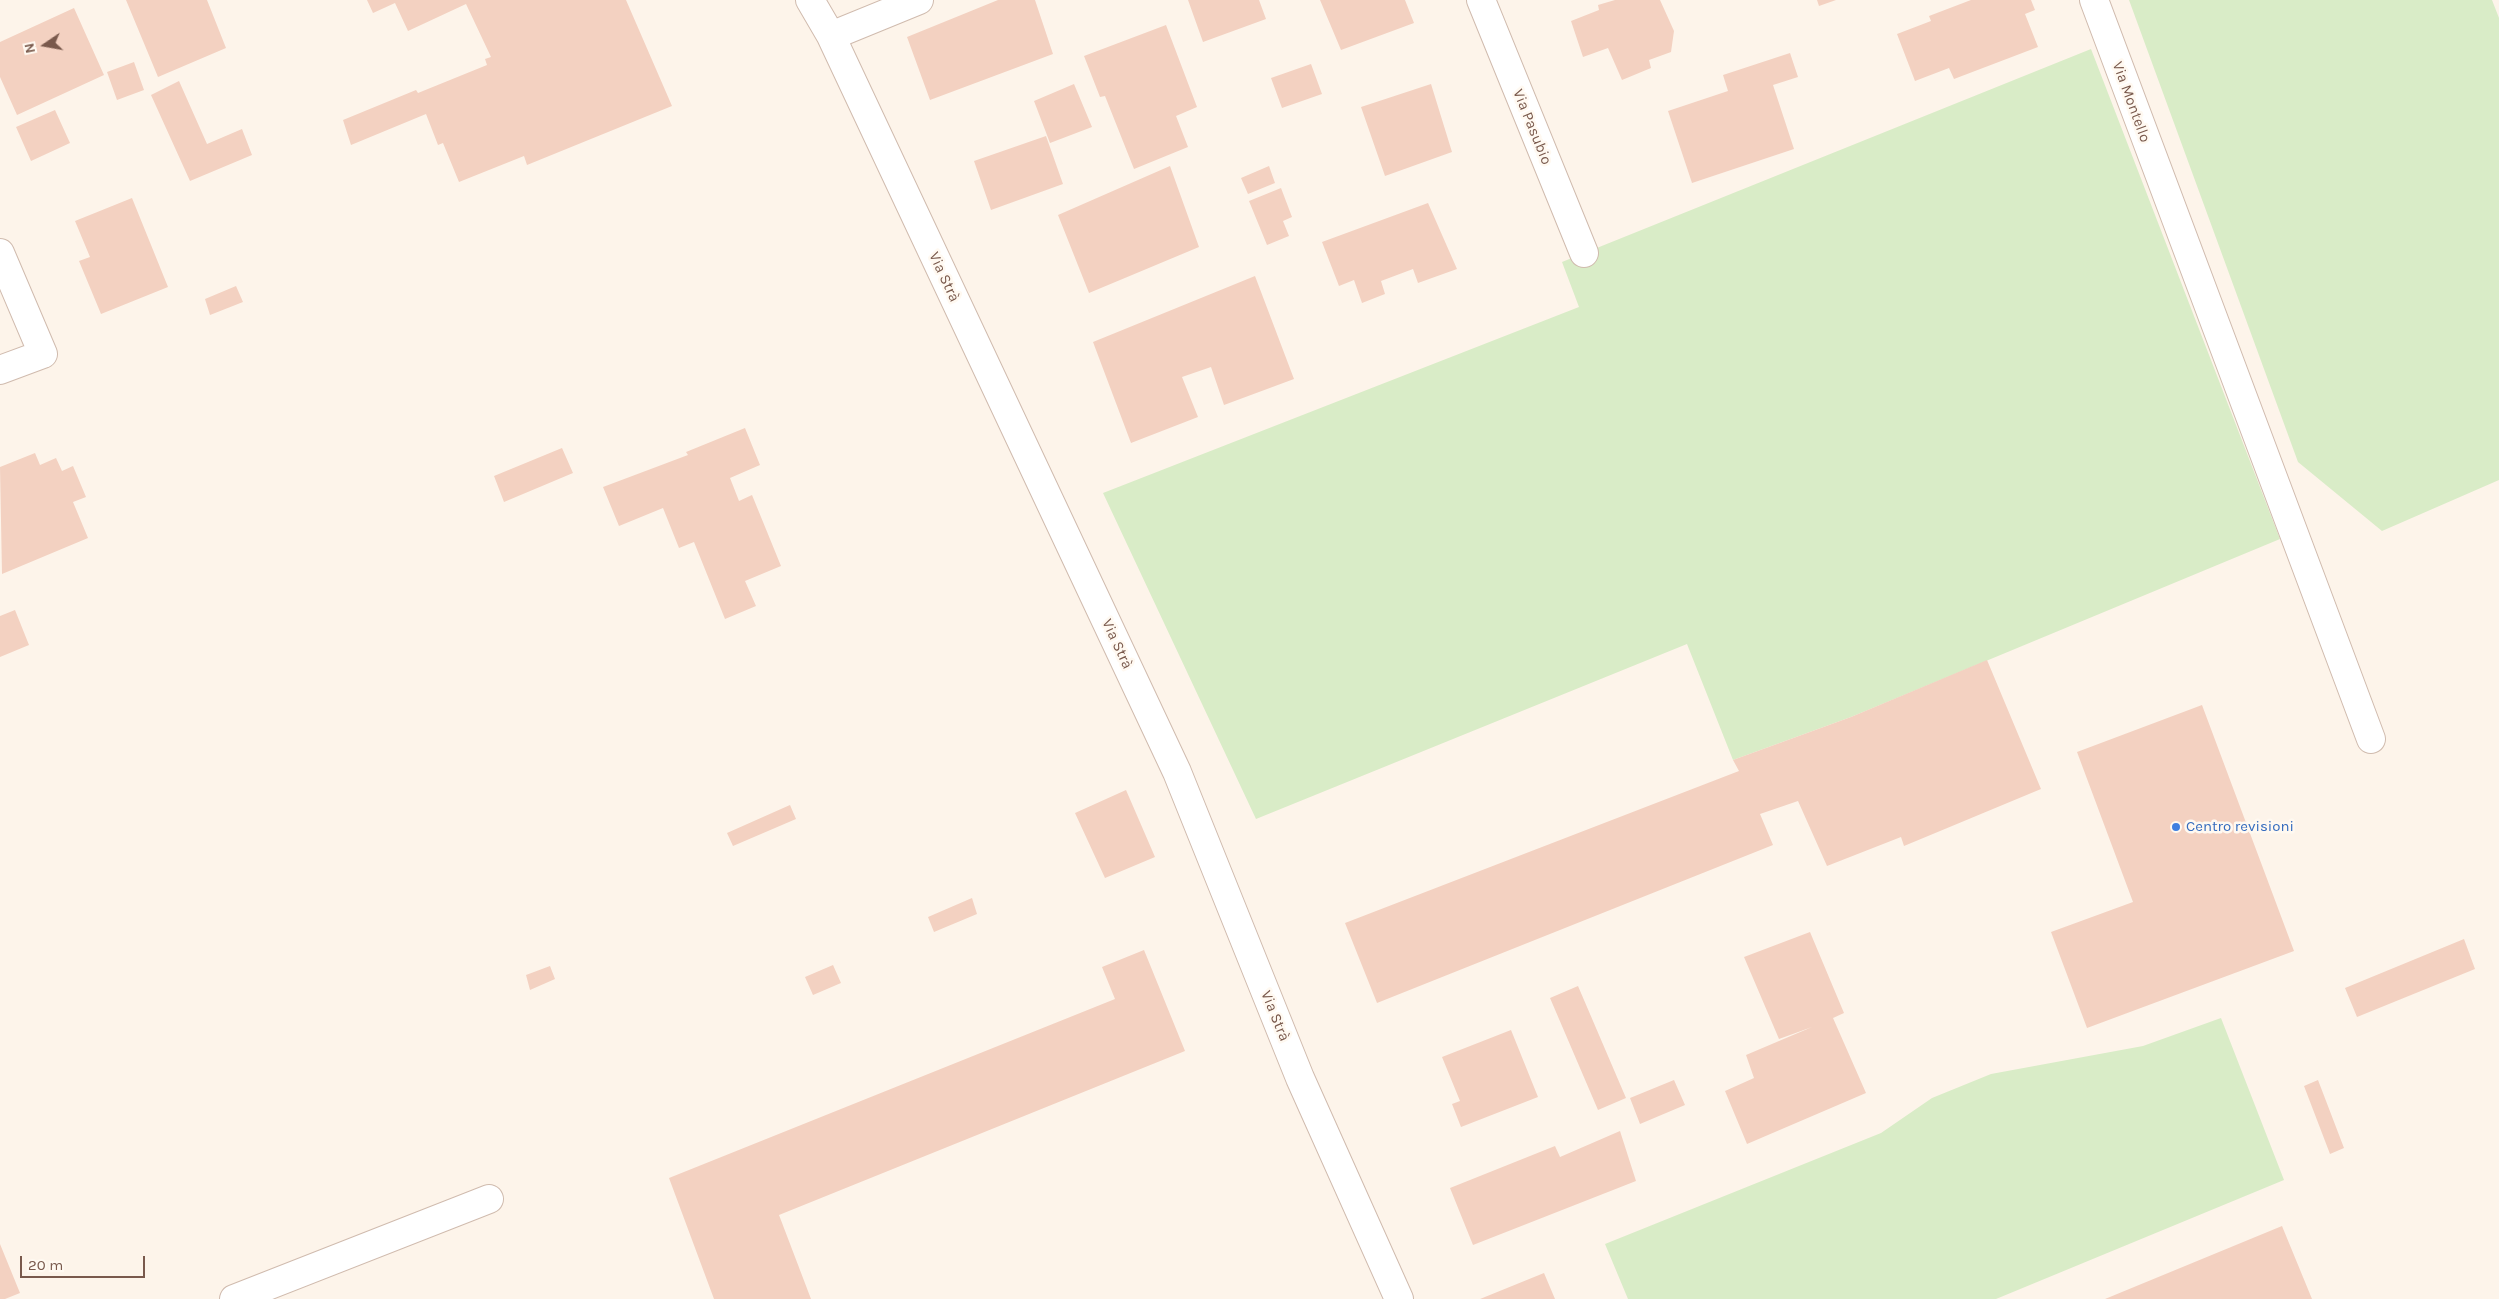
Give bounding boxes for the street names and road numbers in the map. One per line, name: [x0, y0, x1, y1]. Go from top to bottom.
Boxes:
street label: Via Montello: [2108, 59, 2154, 145]
street label: Via Pasubio: [1509, 87, 1555, 167]
street label: Via Strà: [925, 249, 963, 305]
street label: Via Strà: [1098, 616, 1136, 672]
street label: Via Strà: [1257, 988, 1293, 1044]

